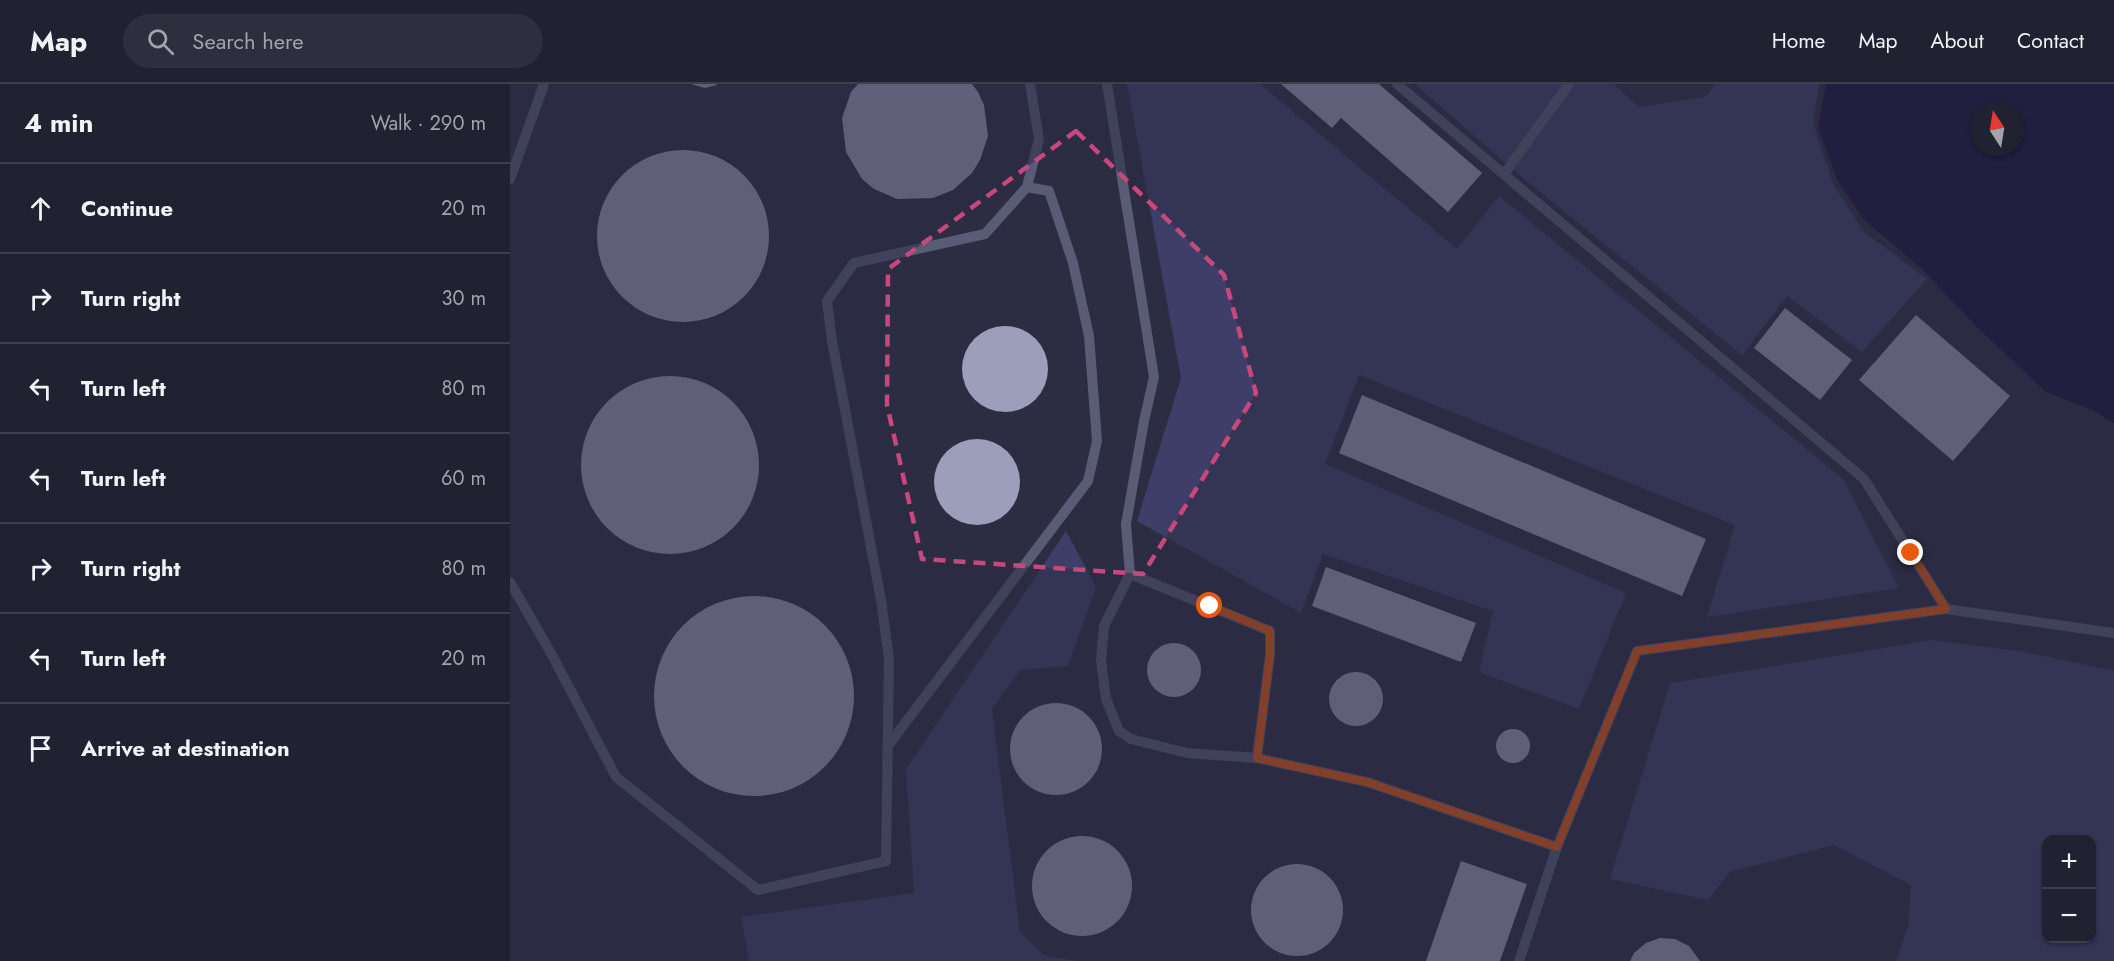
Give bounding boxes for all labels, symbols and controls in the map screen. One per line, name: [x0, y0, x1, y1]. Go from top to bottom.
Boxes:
search box: [123, 14, 543, 68]
text: Map: [30, 21, 87, 62]
icon: search: [144, 25, 177, 58]
text: Search here: [192, 25, 304, 57]
text: Home: [1772, 26, 1825, 56]
text: Map: [1858, 26, 1898, 56]
text: About: [1931, 26, 1984, 56]
text: Contact: [2017, 26, 2084, 56]
north arrow: [1970, 102, 2024, 156]
text: 4 min: [24, 104, 93, 142]
text: Walk · 290 m: [371, 109, 486, 138]
icon: ahead: [24, 192, 57, 225]
text: Continue: [81, 192, 173, 224]
text: 20 m: [441, 194, 486, 223]
icon: right: [24, 282, 57, 315]
text: Turn right: [81, 282, 181, 314]
text: 30 m: [441, 284, 486, 313]
icon: left: [24, 372, 57, 405]
text: Turn left: [81, 372, 166, 404]
text: 80 m: [441, 374, 486, 403]
icon: left: [24, 462, 57, 495]
text: Turn left: [81, 462, 166, 494]
text: 60 m: [441, 464, 486, 493]
route end: [1897, 539, 1923, 565]
icon: right: [24, 552, 57, 585]
text: Turn right: [81, 552, 181, 584]
text: 80 m: [441, 554, 486, 583]
route start: [1196, 592, 1222, 618]
icon: left: [24, 642, 57, 675]
text: Turn left: [81, 642, 166, 674]
text: 20 m: [441, 644, 486, 673]
icon: arrive: [24, 732, 57, 765]
text: Arrive at destination: [81, 732, 290, 764]
map controls: [2042, 835, 2096, 943]
button: +: [2042, 835, 2096, 889]
button: −: [2042, 889, 2096, 943]

